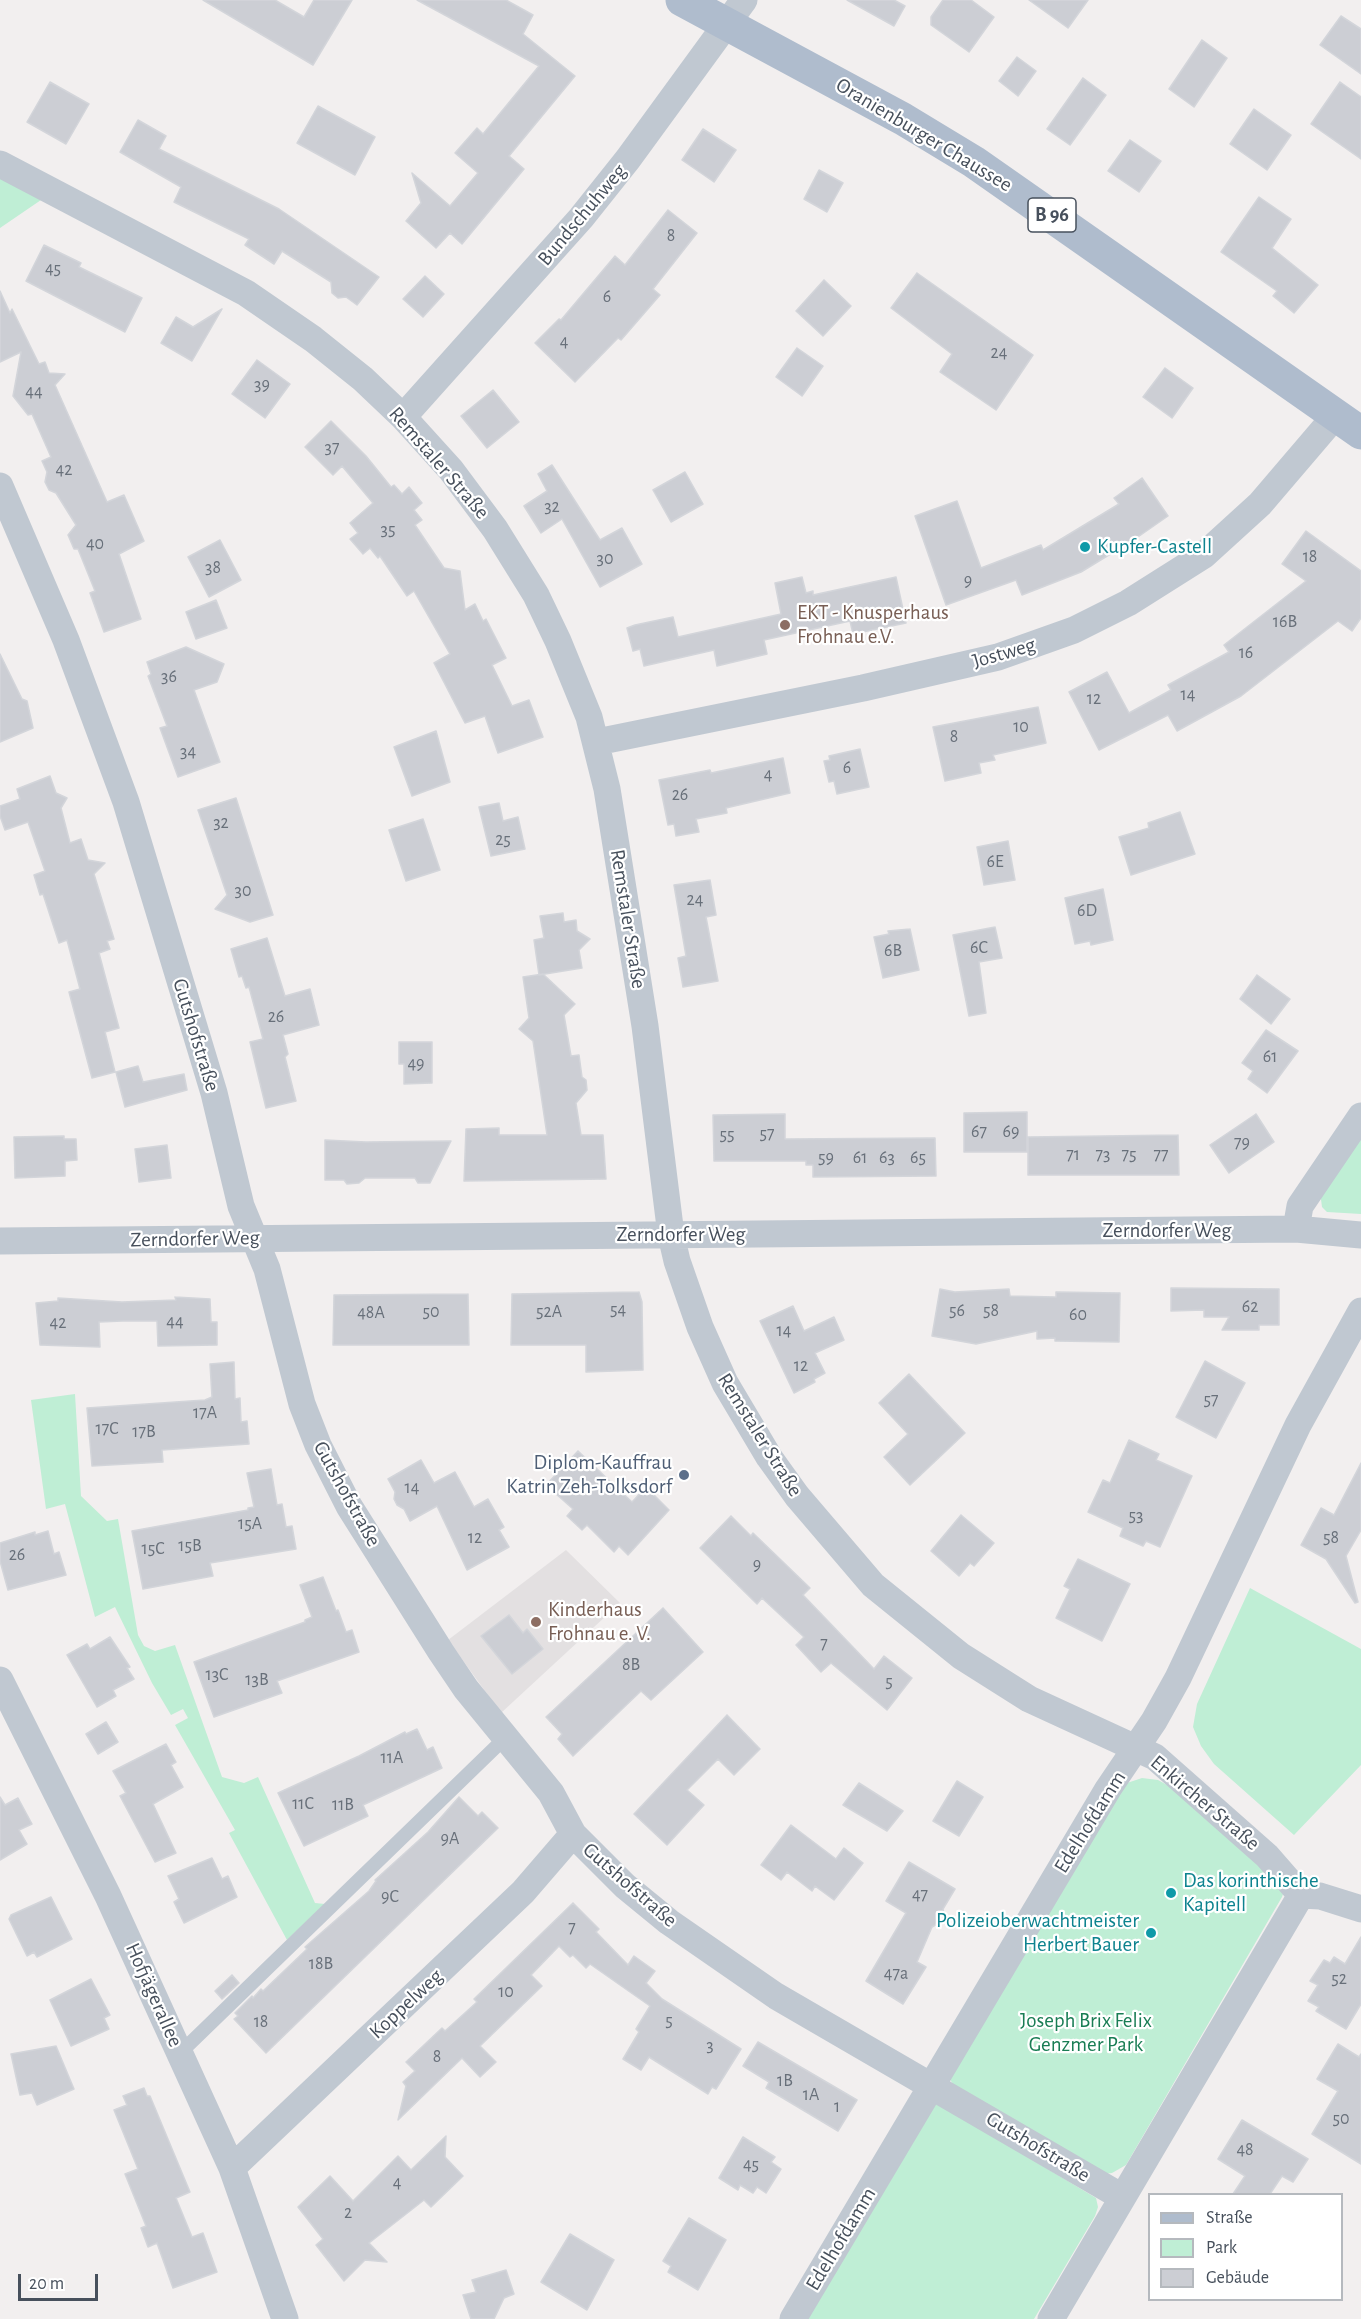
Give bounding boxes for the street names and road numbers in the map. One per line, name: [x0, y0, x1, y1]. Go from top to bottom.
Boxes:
street label: Oranienburger Chaussee: [831, 72, 1017, 198]
street label: Bundschuhweg: [532, 159, 632, 271]
road number: B 96: [1028, 198, 1076, 232]
street label: Remstaler Straße: [383, 402, 495, 524]
street label: Jostweg: [970, 632, 1038, 674]
street label: Remstaler Straße: [605, 847, 651, 991]
street label: Gutshofstraße: [167, 976, 225, 1094]
street label: Zerndorfer Weg: [1102, 1218, 1232, 1244]
street label: Zerndorfer Weg: [616, 1222, 746, 1248]
street label: Zerndorfer Weg: [130, 1225, 260, 1253]
street label: Remstaler Straße: [712, 1369, 808, 1501]
street label: Gutshofstraße: [308, 1437, 386, 1551]
street label: Enkircher Straße: [1145, 1750, 1265, 1856]
street label: Edelhofdamm: [1049, 1766, 1131, 1878]
street label: Gutshofstraße: [578, 1837, 682, 1933]
street label: Hofjägerallee: [120, 1939, 188, 2051]
street label: Koppelweg: [364, 1964, 448, 2044]
street label: Gutshofstraße: [982, 2106, 1094, 2188]
street label: Edelhofdamm: [800, 2183, 882, 2295]

